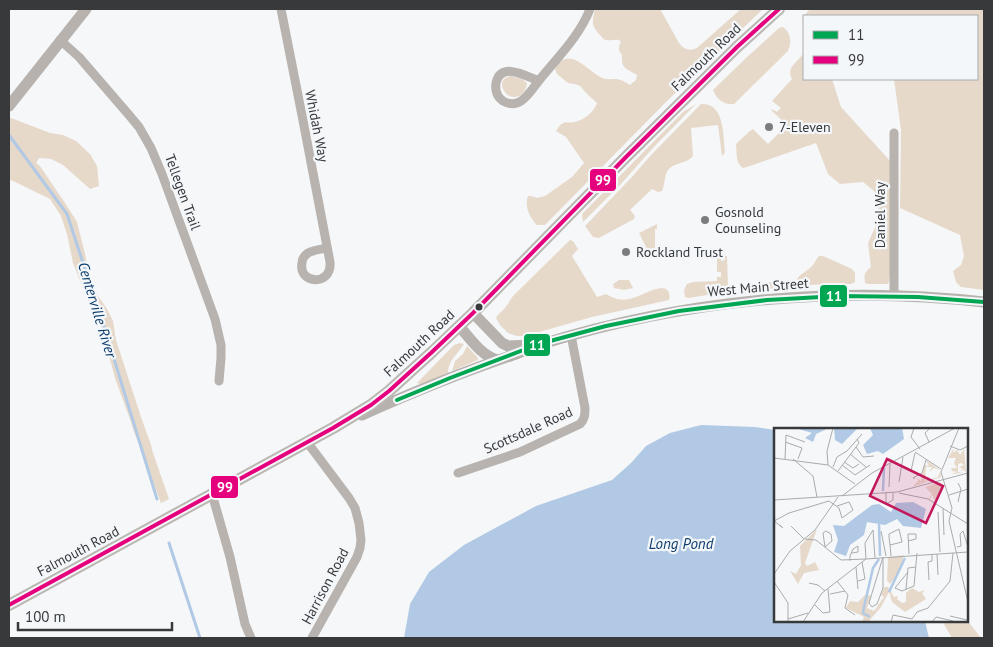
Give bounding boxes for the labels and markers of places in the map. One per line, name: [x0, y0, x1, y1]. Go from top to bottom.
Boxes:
place label: 7-Eleven: [779, 118, 831, 136]
marker: 7-Eleven: [763, 121, 775, 133]
place label: Gosnold Counseling: [715, 203, 781, 237]
marker: Gosnold Counseling: [699, 214, 711, 226]
place label: Rockland Trust: [636, 243, 723, 261]
marker: Rockland Trust: [620, 246, 632, 258]
unlabelled marker: [474, 302, 484, 312]

